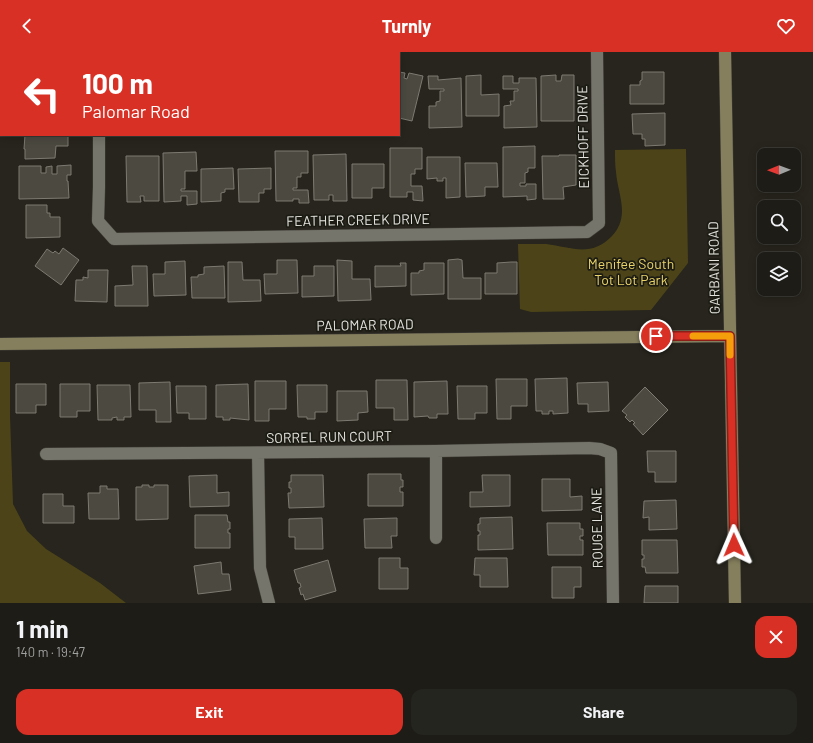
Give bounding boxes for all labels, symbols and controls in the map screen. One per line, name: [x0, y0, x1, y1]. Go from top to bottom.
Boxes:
icon: back: [16, 15, 38, 37]
text: Turnly: [382, 15, 431, 37]
icon: heart: [775, 15, 797, 37]
text: 100 m: [82, 66, 153, 100]
icon: left: [16, 68, 68, 120]
street label: EICKHOFF DRIVE: [573, 85, 592, 189]
text: Palomar Road: [82, 100, 190, 122]
north arrow: [757, 148, 801, 192]
map controls: [757, 148, 801, 296]
button: search: [757, 200, 801, 244]
street label: FEATHER CREEK DRIVE: [286, 210, 430, 229]
street label: GARBANI ROAD: [704, 221, 723, 315]
button: layers: [757, 252, 801, 296]
park label: Menifee South Tot Lot Park: [588, 255, 674, 288]
street label: PALOMAR ROAD: [316, 315, 414, 334]
pin: [639, 319, 673, 353]
icon: arrive: [645, 325, 667, 347]
street label: SORREL RUN COURT: [266, 427, 392, 446]
street label: ROUGE LANE: [587, 487, 606, 569]
position arrow: [713, 524, 755, 566]
text: 1 min: [16, 614, 69, 643]
button: close: [755, 616, 797, 658]
text: 140 m · 19:47: [16, 644, 85, 660]
button: Exit: [16, 689, 403, 735]
button: Share: [411, 689, 797, 735]

